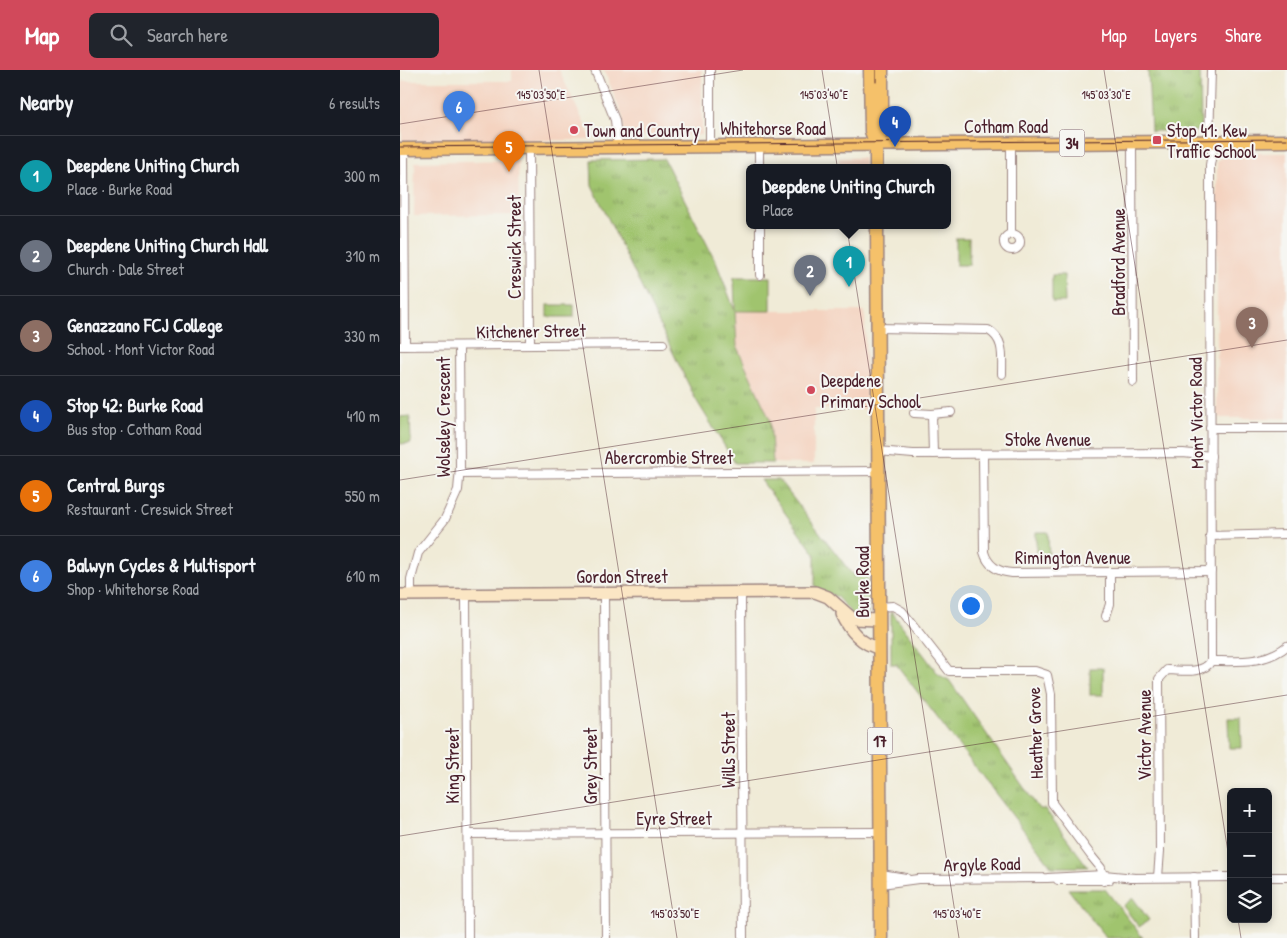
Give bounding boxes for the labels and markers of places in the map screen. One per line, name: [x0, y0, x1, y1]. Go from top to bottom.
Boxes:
pin: 6: [443, 91, 475, 132]
pin: 4: [879, 106, 911, 147]
place label: Town and Country: [584, 118, 700, 143]
place label: Stop 41: Kew Traffic School: [1167, 118, 1256, 164]
marker: Town and Country: [568, 124, 580, 136]
pin: 5: [493, 131, 525, 172]
marker: Stop 41: Kew Traffic School: [1151, 134, 1163, 146]
pin: 1: [833, 246, 865, 287]
pin: 2: [794, 255, 826, 296]
pin: 3: [1236, 307, 1268, 348]
place label: Deepdene Primary School: [821, 368, 921, 414]
marker: Deepdene Primary School: [805, 384, 817, 396]

